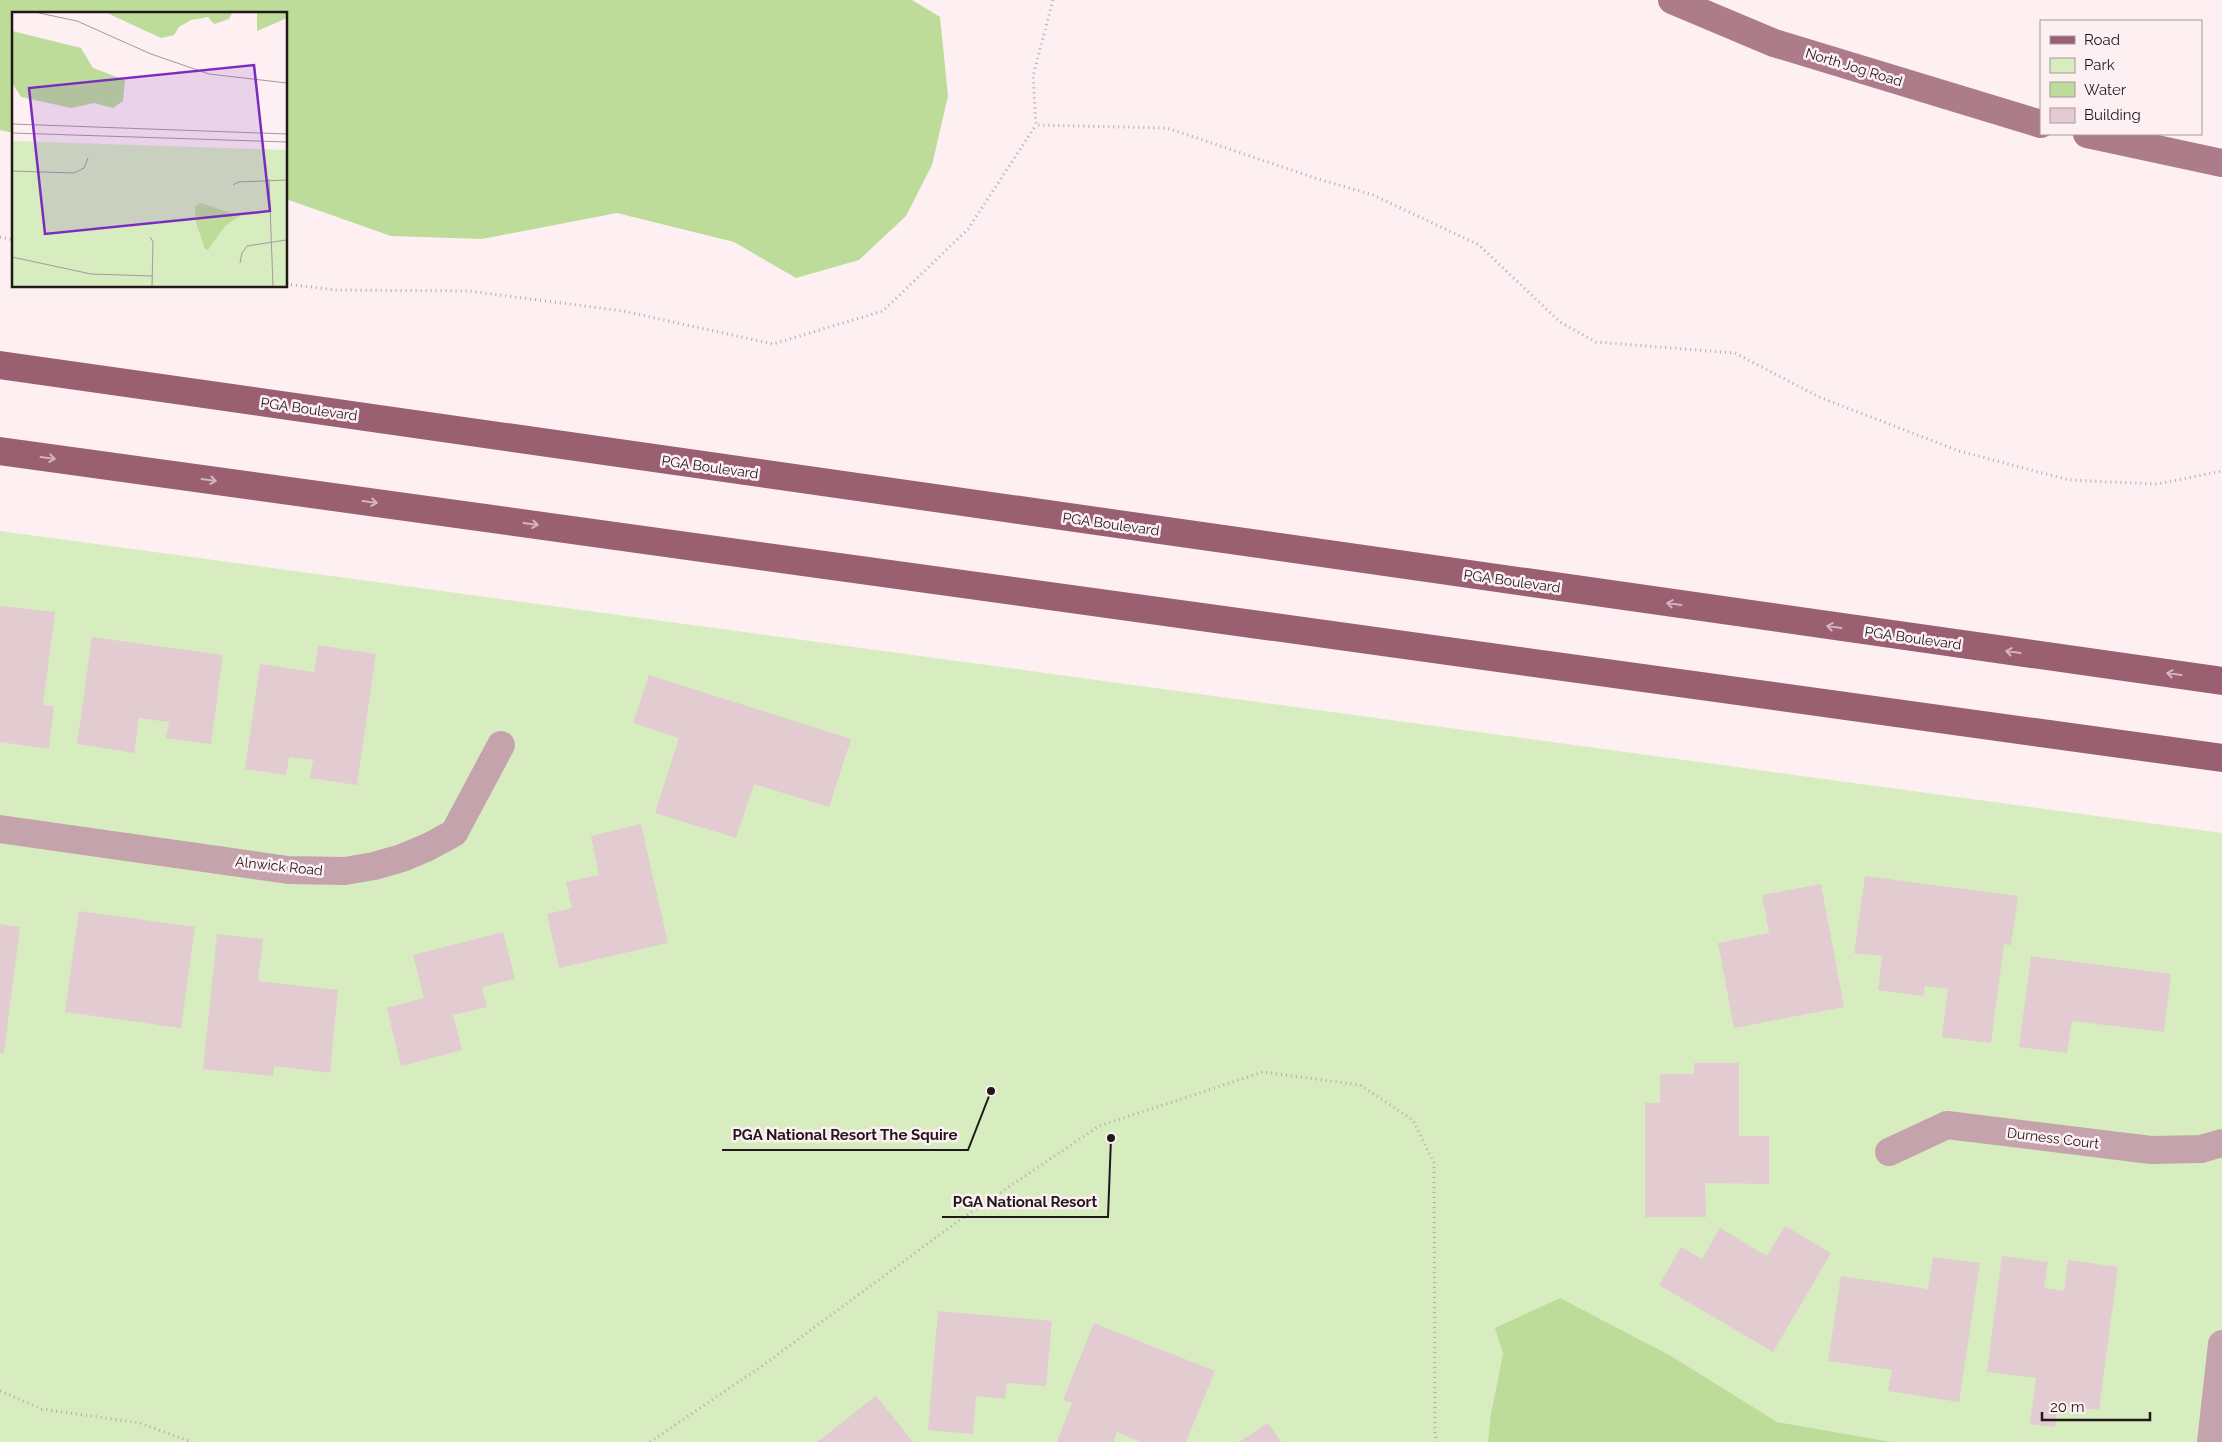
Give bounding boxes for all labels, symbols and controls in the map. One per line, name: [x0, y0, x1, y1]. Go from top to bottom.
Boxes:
inset map: [12, 12, 288, 288]
legend: [2040, 20, 2202, 135]
text: Road: [2084, 31, 2120, 49]
street label: North Jog Road: [1803, 45, 1905, 89]
text: Park: [2084, 56, 2115, 74]
text: Water: [2084, 81, 2127, 99]
text: Building: [2084, 106, 2141, 124]
street label: PGA Boulevard: [260, 394, 358, 424]
street label: PGA Boulevard: [661, 452, 759, 482]
one-way arrow: [40, 453, 56, 463]
one-way arrow: [201, 475, 217, 485]
one-way arrow: [362, 497, 378, 507]
street label: PGA Boulevard: [1062, 509, 1160, 539]
one-way arrow: [523, 519, 539, 529]
street label: PGA Boulevard: [1463, 566, 1561, 596]
one-way arrow: [1666, 599, 1682, 609]
one-way arrow: [1827, 622, 1843, 632]
street label: PGA Boulevard: [1864, 623, 1962, 653]
one-way arrow: [2005, 647, 2021, 657]
one-way arrow: [2166, 669, 2182, 679]
street label: Alnwick Road: [234, 853, 324, 879]
callout: PGA National Resort The Squire: [722, 1120, 968, 1150]
street label: Durness Court: [2006, 1124, 2100, 1152]
text: PGA National Resort The Squire: [733, 1126, 957, 1144]
callout: PGA National Resort: [942, 1187, 1108, 1217]
text: PGA National Resort: [953, 1193, 1097, 1211]
scale bar: [2042, 1390, 2150, 1422]
text: 20 m: [2050, 1398, 2085, 1416]

